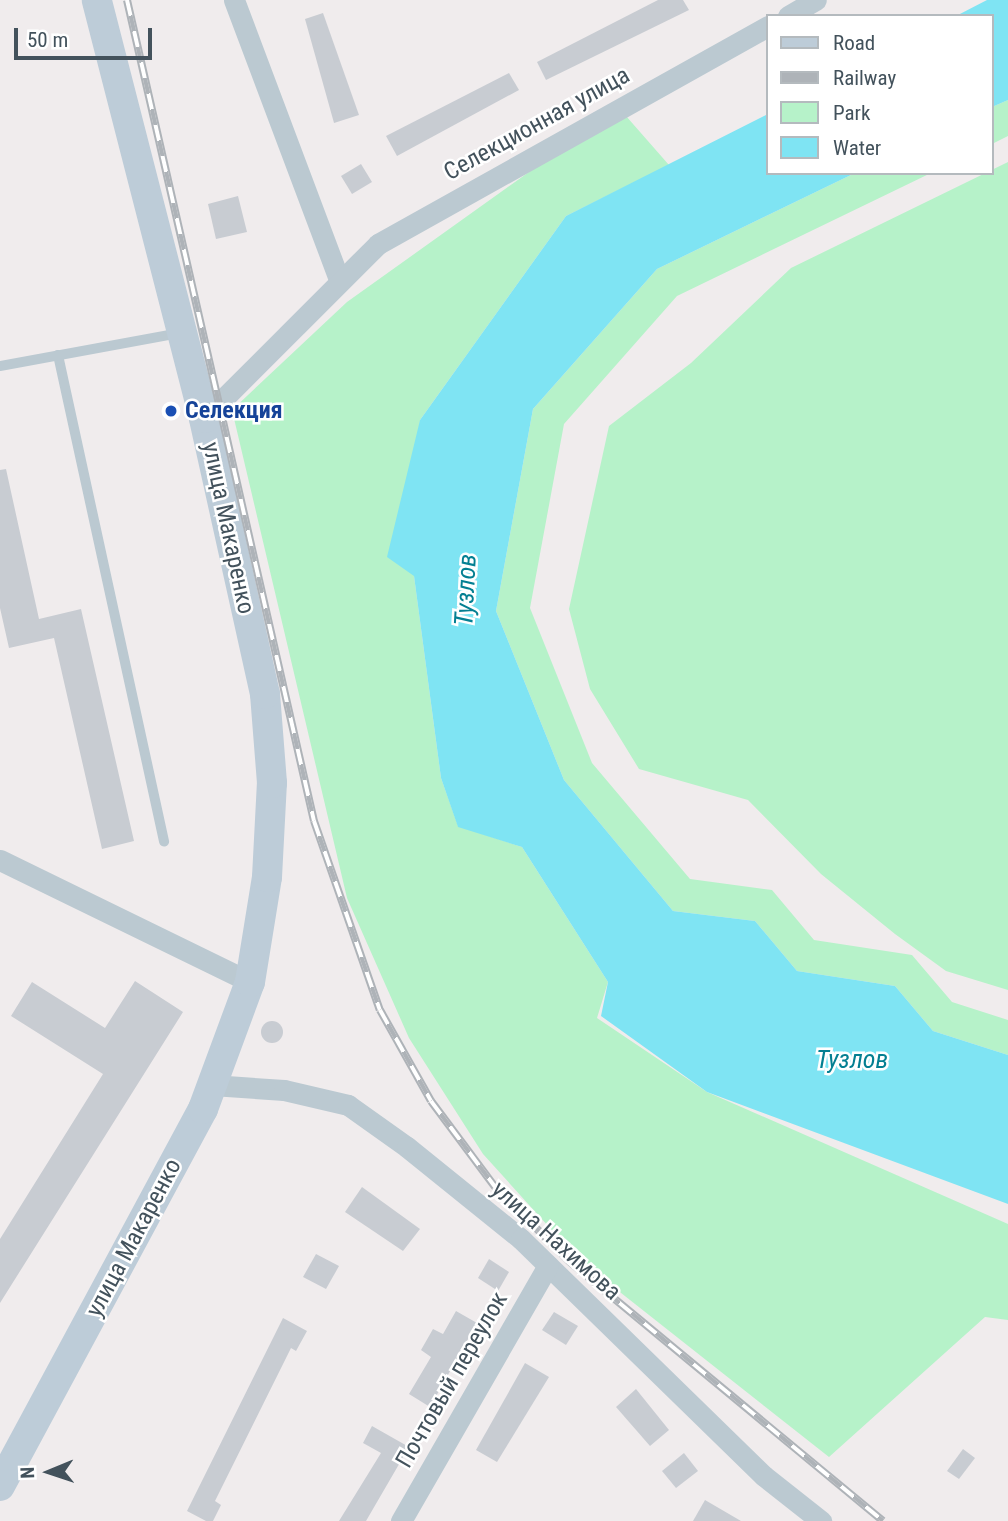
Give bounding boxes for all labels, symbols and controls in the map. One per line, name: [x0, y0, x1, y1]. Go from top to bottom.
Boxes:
scale bar: [18, 14, 156, 58]
legend: [766, 14, 994, 175]
text: 50 m: [27, 28, 68, 52]
text: Road: [833, 31, 875, 55]
street label: Селекционная улица: [439, 61, 635, 187]
text: Railway: [833, 66, 896, 90]
text: Park: [833, 101, 870, 125]
text: Water: [833, 136, 881, 160]
place label: Селекция: [185, 397, 283, 425]
marker: Селекция: [163, 403, 179, 419]
street label: улица Макаренко: [196, 439, 260, 617]
water label: Тузлов: [449, 553, 483, 627]
water label: Тузлов: [816, 1044, 888, 1076]
street label: улица Макаренко: [80, 1154, 188, 1322]
street label: улица Нахимова: [485, 1175, 627, 1307]
street label: Почтовый переулок: [390, 1287, 514, 1473]
north arrow: [14, 1437, 84, 1507]
text: N: [16, 1467, 39, 1479]

